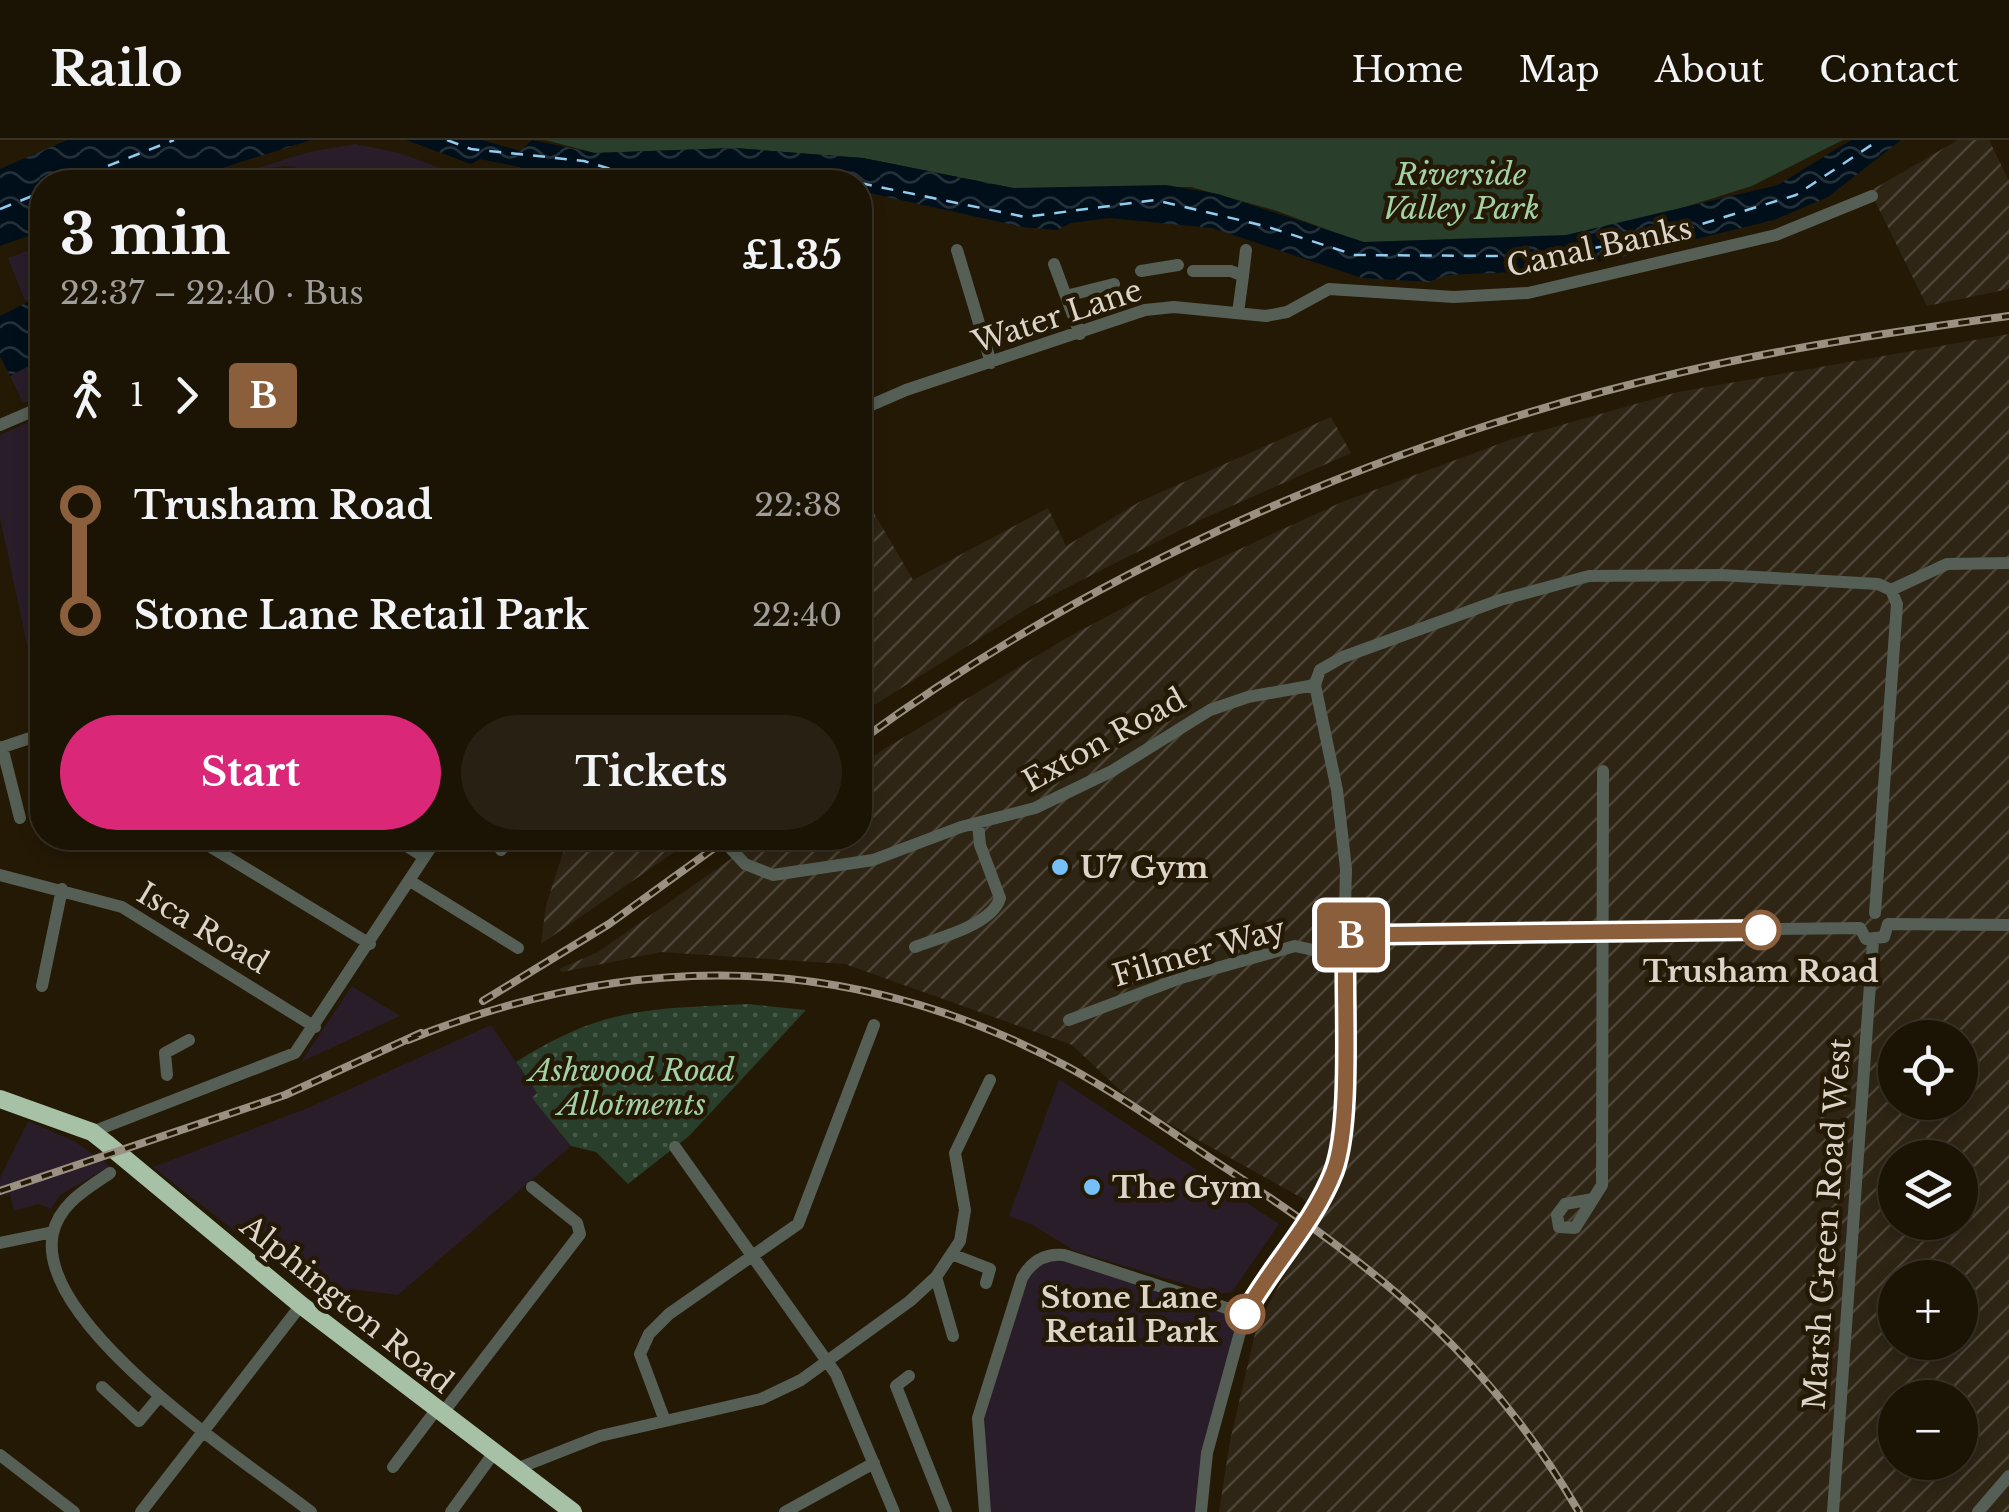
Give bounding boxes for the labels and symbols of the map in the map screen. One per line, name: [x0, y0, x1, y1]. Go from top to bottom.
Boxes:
park label: Riverside Valley Park: [1382, 156, 1540, 227]
street label: Canal Banks: [1503, 209, 1695, 285]
street label: Water Lane: [967, 271, 1147, 361]
street label: Exton Road: [1016, 680, 1192, 800]
place label: U7 Gym: [1080, 849, 1208, 886]
marker: U7 Gym: [1049, 856, 1071, 878]
street label: Isca Road: [131, 874, 275, 982]
line badge: B: [1318, 902, 1384, 968]
street label: Filmer Way: [1108, 910, 1290, 994]
marker: Trusham Road: [1742, 911, 1780, 949]
place label: Trusham Road: [1643, 953, 1879, 990]
street label: Marsh Green Road West: [1796, 1036, 1858, 1411]
park label: Ashwood Road Allotments: [525, 1052, 735, 1123]
place label: The Gym: [1112, 1169, 1262, 1206]
marker: The Gym: [1081, 1176, 1103, 1198]
street label: Alphington Road: [232, 1206, 461, 1401]
place label: Stone Lane Retail Park: [1040, 1279, 1219, 1350]
marker: Stone Lane Retail Park: [1226, 1295, 1264, 1333]

